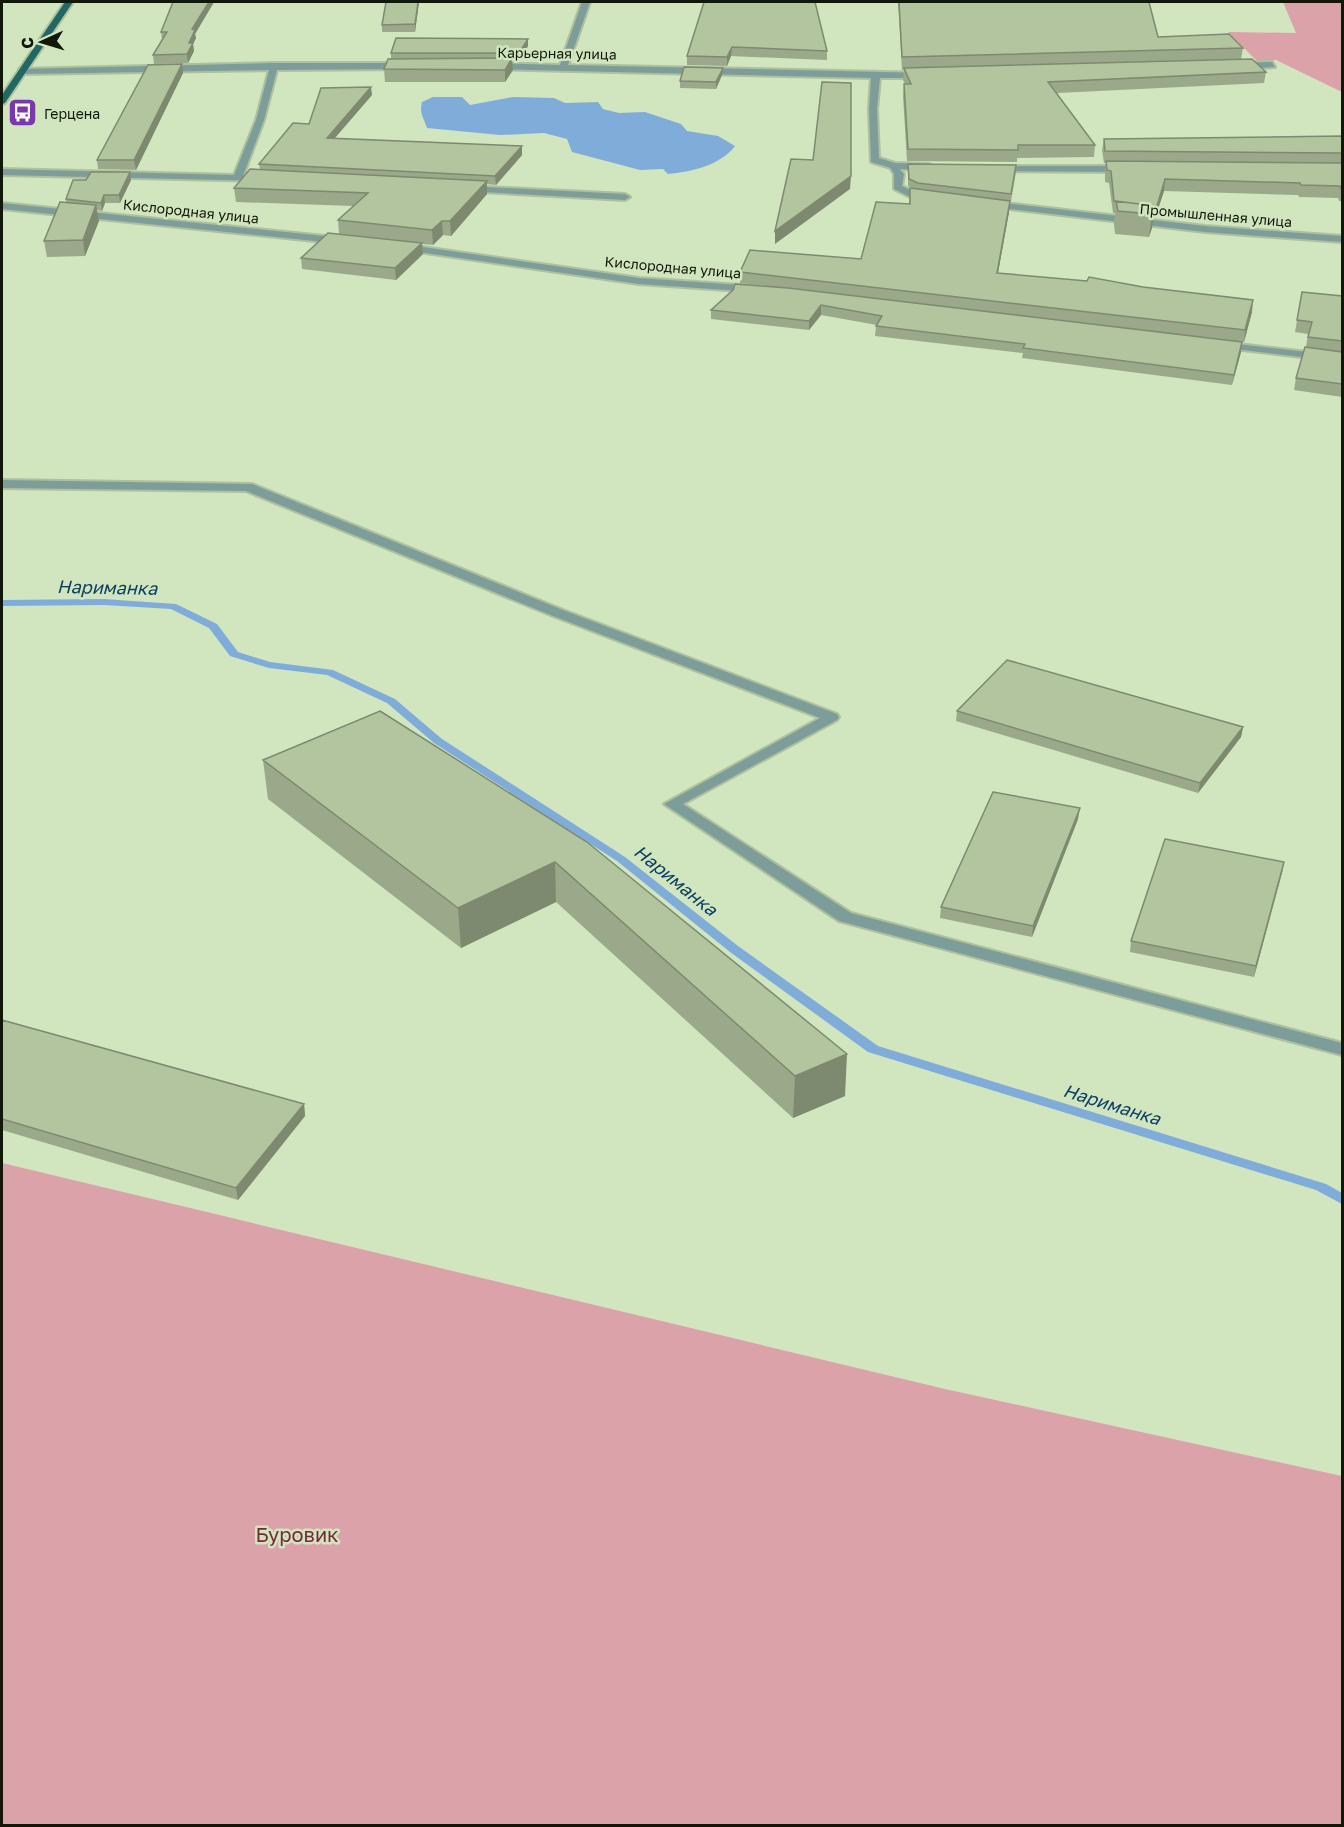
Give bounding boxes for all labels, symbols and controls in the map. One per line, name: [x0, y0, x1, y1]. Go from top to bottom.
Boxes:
north arrow: [12, 12, 72, 72]
text: С: [17, 37, 37, 49]
street label: Карьерная улица: [497, 43, 617, 63]
bus stop icon: Герцена: [7, 97, 39, 129]
place label: Герцена: [44, 105, 100, 122]
street label: Кислородная улица: [122, 195, 260, 227]
street label: Промышленная улица: [1139, 200, 1293, 230]
street label: Кислородная улица: [604, 253, 742, 281]
water label: Нариманка: [57, 575, 158, 599]
water label: Нариманка: [630, 840, 723, 921]
water label: Нариманка: [1061, 1079, 1164, 1129]
park label: Буровик: [255, 1522, 339, 1546]

